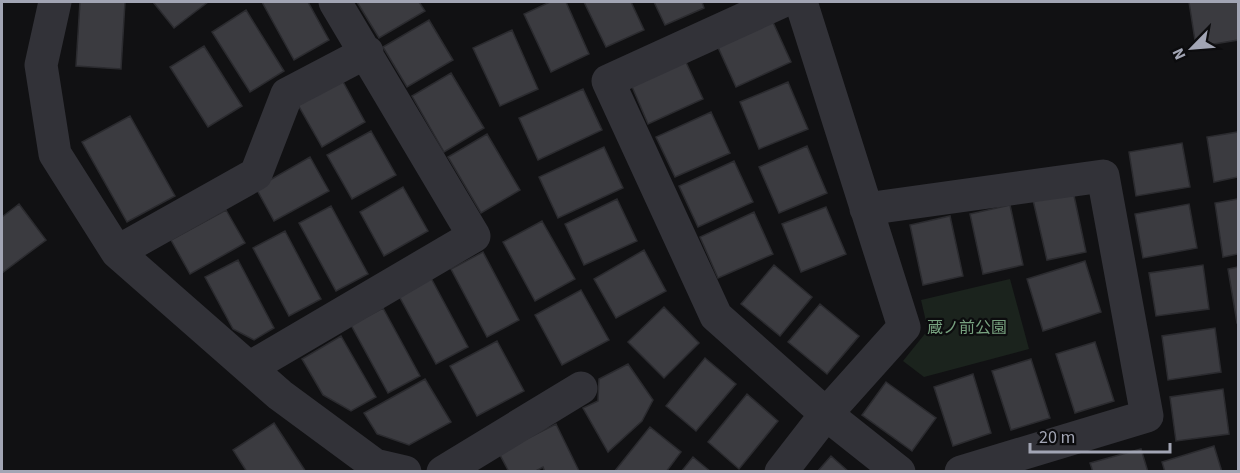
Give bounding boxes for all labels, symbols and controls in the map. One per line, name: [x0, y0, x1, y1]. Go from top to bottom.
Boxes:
north arrow: [1162, 18, 1222, 78]
text: N: [1167, 44, 1192, 63]
park label: 蔵ノ前公園: [927, 317, 1007, 339]
scale bar: [1030, 416, 1170, 454]
text: 20 m: [1039, 425, 1075, 450]

